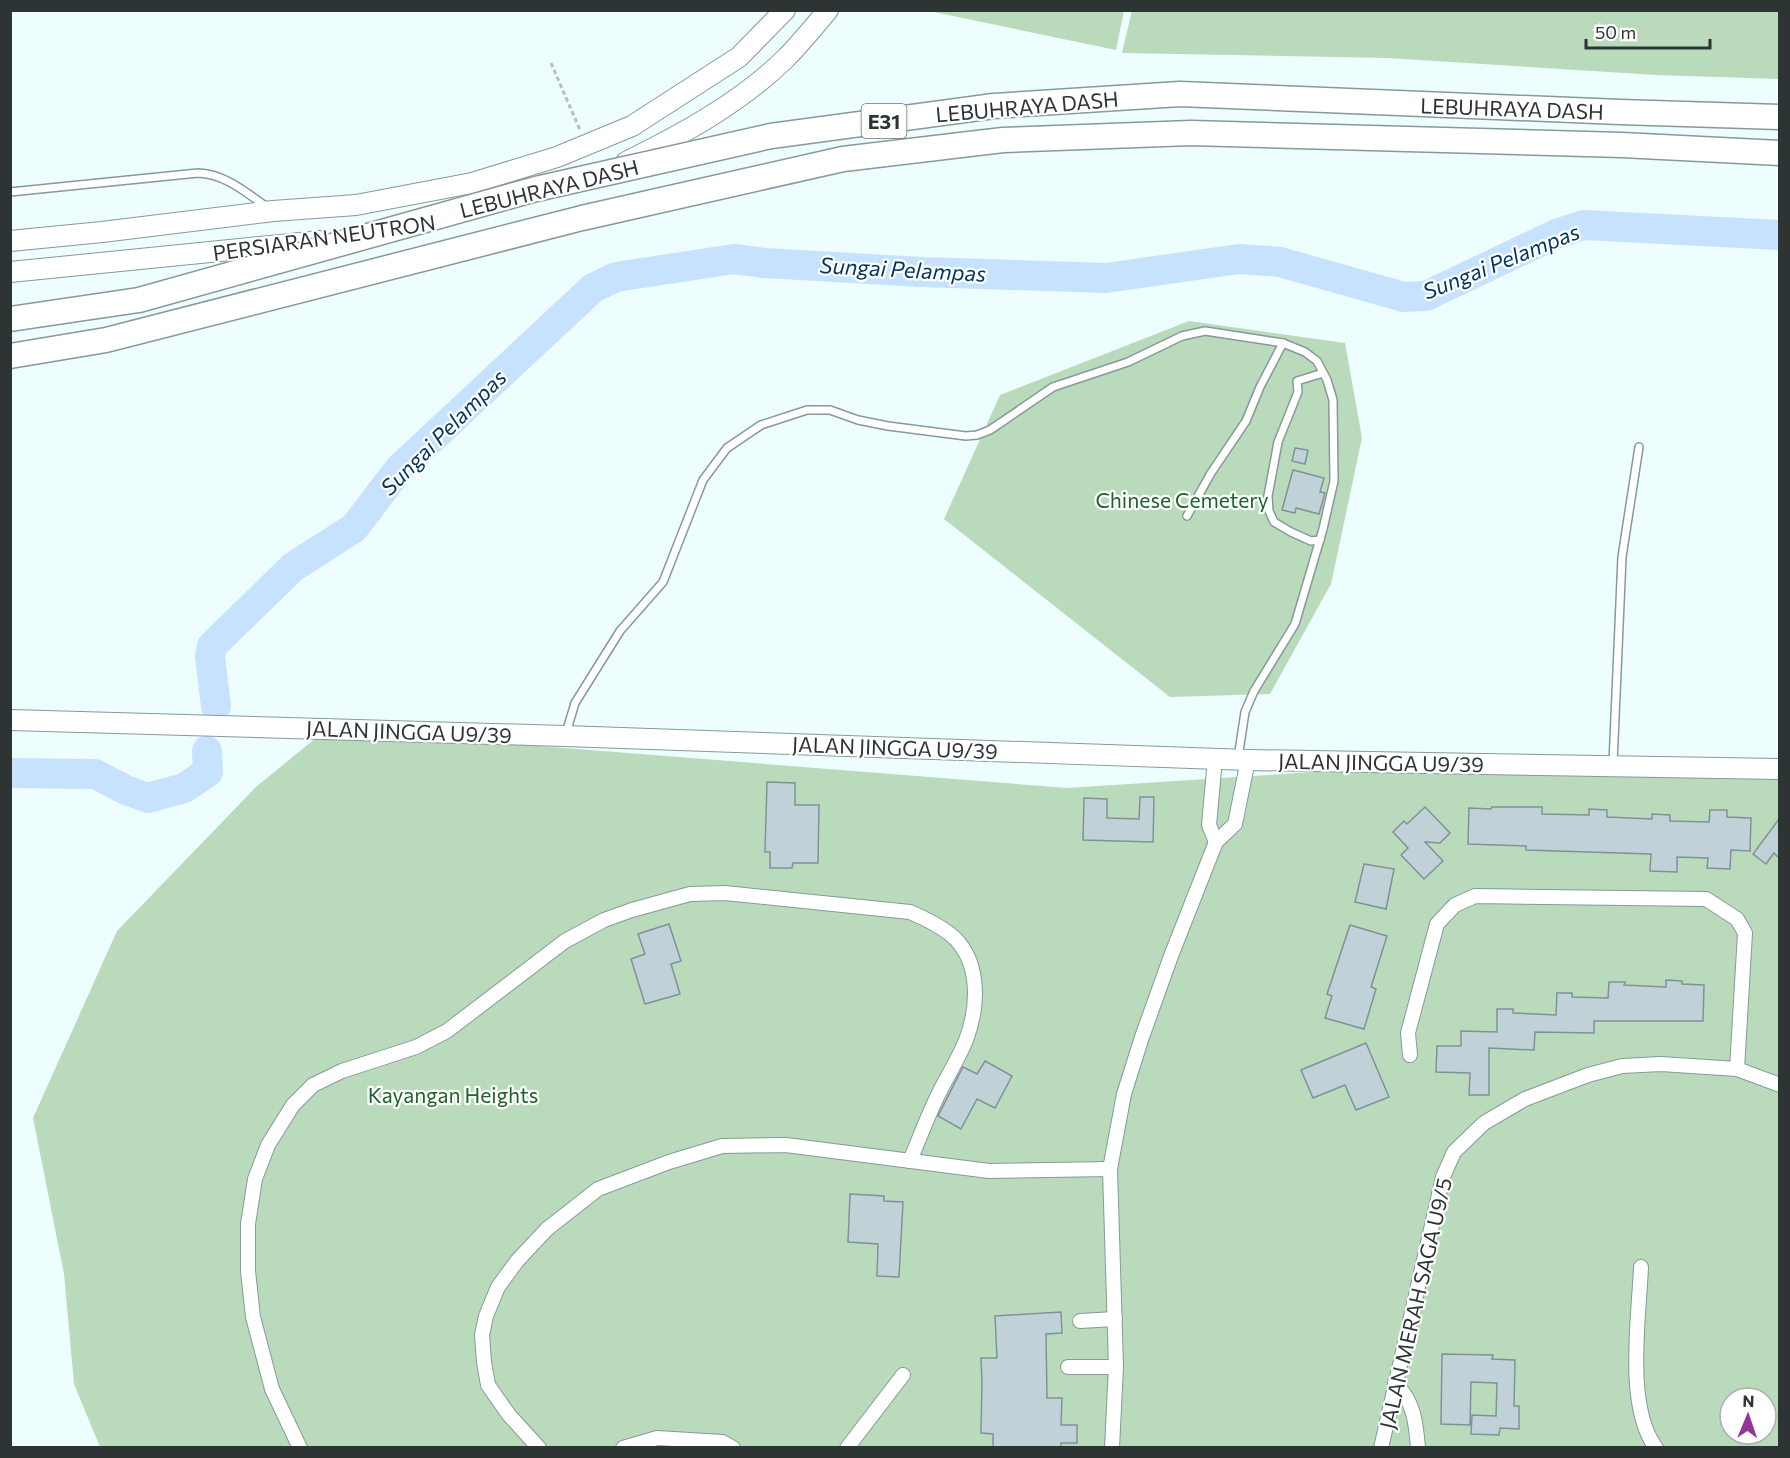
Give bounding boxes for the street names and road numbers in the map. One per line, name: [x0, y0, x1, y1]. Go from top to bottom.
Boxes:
street label: LEBUHRAYA DASH: [934, 86, 1120, 126]
street label: LEBUHRAYA DASH: [1420, 92, 1604, 124]
road number: E31: [862, 104, 906, 138]
street label: LEBUHRAYA DASH: [457, 154, 641, 222]
street label: PERSIARAN NEUTRON: [211, 209, 437, 265]
street label: JALAN JINGGA U9/39: [306, 715, 512, 747]
street label: JALAN JINGGA U9/39: [792, 731, 998, 763]
street label: JALAN JINGGA U9/39: [1278, 748, 1484, 776]
street label: JALAN MERAH SAGA U9/5: [1374, 1175, 1456, 1431]

